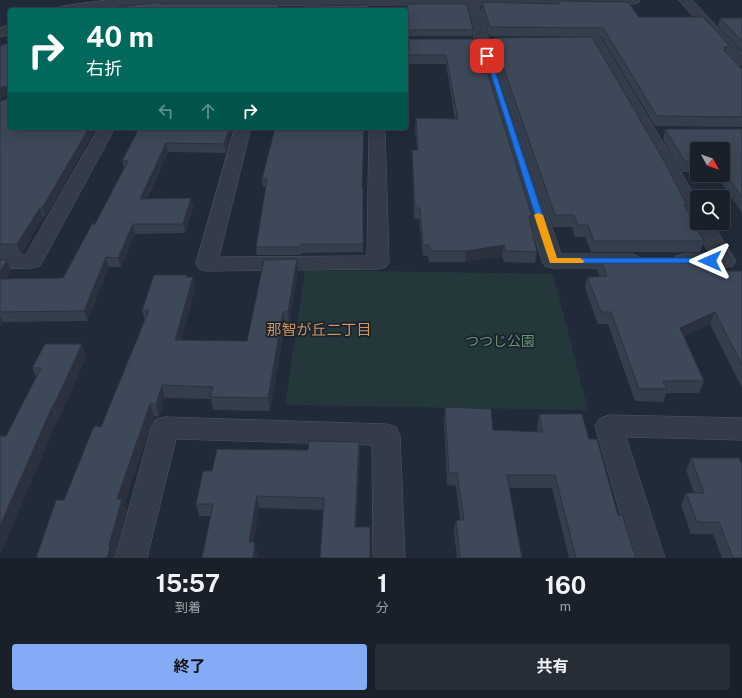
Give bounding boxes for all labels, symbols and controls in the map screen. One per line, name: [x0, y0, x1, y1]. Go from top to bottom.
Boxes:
text: 40 m: [86, 20, 154, 53]
icon: right: [20, 24, 72, 76]
pin: [470, 39, 504, 73]
icon: arrive: [476, 45, 498, 67]
text: 右折: [86, 58, 122, 79]
icon: left: [155, 100, 177, 122]
icon: ahead: [197, 100, 219, 122]
icon: right: [239, 100, 261, 122]
north arrow: [690, 142, 730, 182]
map controls: [690, 142, 730, 230]
button: search: [690, 190, 730, 230]
position arrow: [689, 240, 731, 282]
district label: 那智が丘二丁目: [266, 321, 372, 338]
park label: つつじ公園: [465, 333, 535, 349]
text: 15:57: [156, 569, 220, 597]
text: 1: [377, 569, 387, 597]
text: 160: [545, 571, 586, 599]
text: m: [560, 599, 571, 614]
text: 到着: [175, 600, 201, 615]
text: 分: [376, 600, 389, 615]
button: 終了: [12, 644, 367, 690]
button: 共有: [375, 644, 730, 690]

